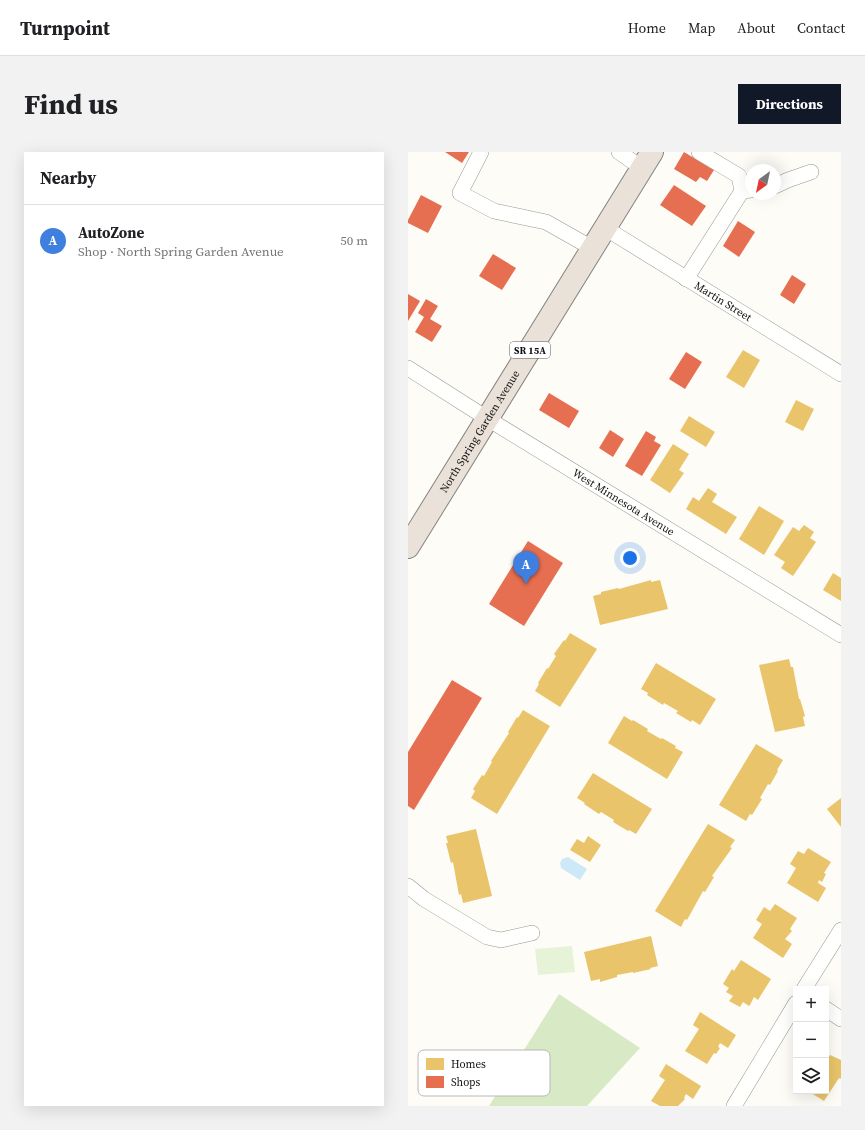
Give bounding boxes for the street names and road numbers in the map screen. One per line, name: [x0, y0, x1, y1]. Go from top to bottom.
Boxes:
street label: Martin Street: [691, 278, 755, 325]
road number: SR 15A: [510, 342, 550, 358]
street label: North Spring Garden Avenue: [436, 367, 524, 496]
street label: West Minnesota Avenue: [570, 465, 678, 540]

